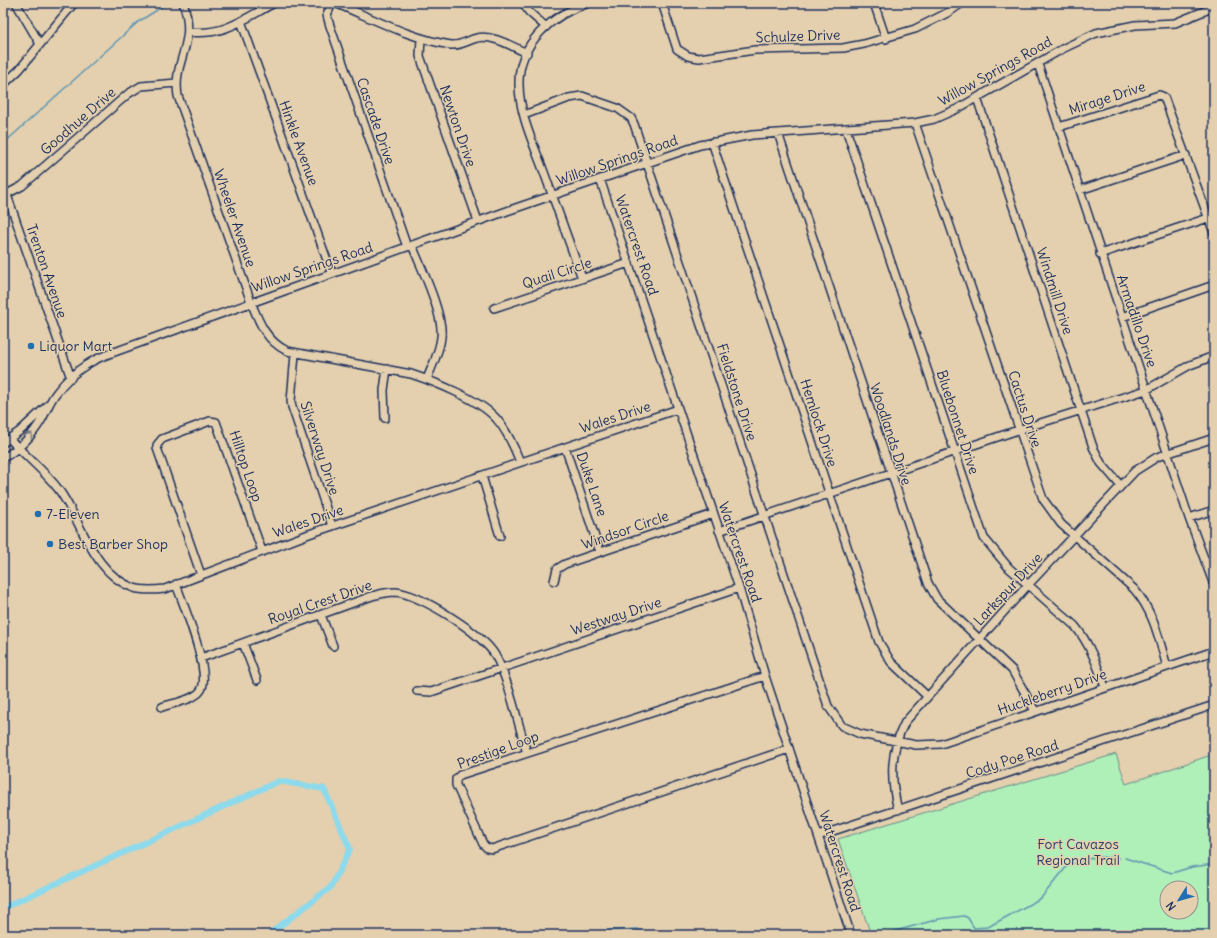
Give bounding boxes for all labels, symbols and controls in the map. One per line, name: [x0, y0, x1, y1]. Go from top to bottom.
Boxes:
street label: Schulze Drive: [755, 26, 841, 46]
street label: Willow Springs Road: [935, 32, 1055, 110]
street label: Cascade Drive: [353, 75, 399, 167]
street label: Mirage Drive: [1066, 77, 1148, 119]
street label: Goodhue Drive: [37, 83, 119, 159]
street label: Newton Drive: [436, 83, 480, 169]
street label: Hinkle Avenue: [275, 98, 323, 188]
street label: Willow Springs Road: [554, 131, 680, 189]
street label: Wheeler Avenue: [210, 167, 260, 269]
street label: Watercrest Road: [611, 192, 663, 298]
street label: Trenton Avenue: [23, 222, 71, 320]
street label: Willow Springs Road: [249, 238, 375, 296]
street label: Windmill Drive: [1032, 245, 1078, 337]
street label: Quail Circle: [520, 253, 594, 293]
street label: Armadillo Drive: [1113, 272, 1161, 370]
place label: Liquor Mart: [39, 337, 112, 355]
marker: Liquor Mart: [26, 341, 36, 351]
street label: Fieldstone Drive: [713, 341, 761, 443]
street label: Bluebonnet Drive: [933, 368, 983, 476]
street label: Cactus Drive: [1004, 368, 1046, 450]
street label: Hemlock Drive: [796, 377, 842, 469]
street label: Woodlands Drive: [866, 381, 916, 487]
street label: Wales Drive: [577, 397, 653, 437]
street label: Silverway Drive: [296, 399, 344, 497]
street label: Hilltop Loop: [225, 428, 267, 504]
one-way arrow: [26, 432, 33, 440]
street label: Duke Lane: [573, 449, 611, 519]
street label: Watercrest Road: [714, 499, 766, 605]
street label: Wales Drive: [270, 500, 346, 542]
place label: 7-Eleven: [46, 505, 100, 523]
street label: Windsor Circle: [579, 507, 671, 553]
marker: 7-Eleven: [33, 509, 43, 519]
place label: Best Barber Shop: [58, 535, 168, 553]
marker: Best Barber Shop: [45, 539, 55, 549]
street label: Larkspur Drive: [970, 549, 1046, 629]
street label: Royal Crest Drive: [266, 576, 374, 628]
street label: Westway Drive: [568, 593, 664, 639]
street label: Huckleberry Drive: [995, 665, 1109, 719]
street label: Prestige Loop: [455, 727, 541, 773]
street label: Cody Poe Road: [963, 736, 1061, 782]
street label: Watercrest Road: [815, 808, 865, 914]
park label: Fort Cavazos Regional Trail: [1036, 835, 1120, 869]
north arrow: [1159, 880, 1199, 920]
text: N: [1163, 899, 1179, 913]

